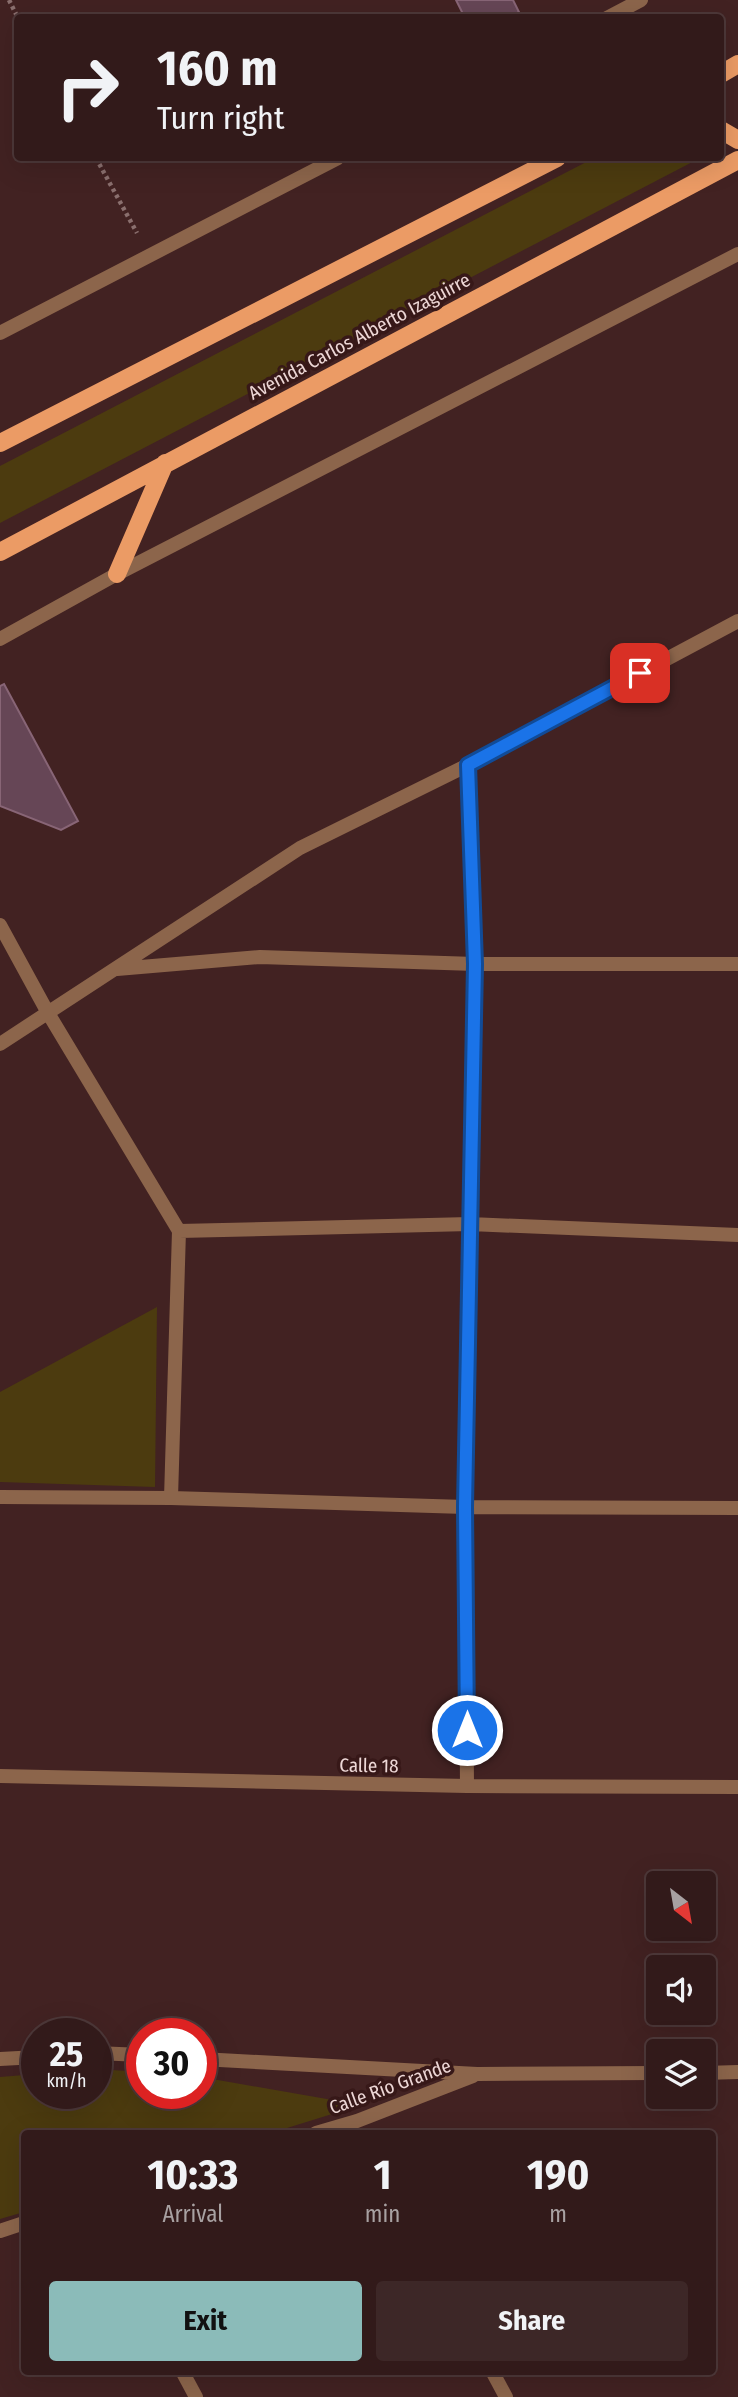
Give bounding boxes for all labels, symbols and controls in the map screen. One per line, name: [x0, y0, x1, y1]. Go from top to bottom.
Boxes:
text: 160 m: [157, 39, 278, 98]
icon: right: [42, 42, 133, 133]
text: Turn right: [157, 99, 284, 137]
street label: Avenida Carlos Alberto Izaguirre: [244, 268, 474, 405]
pin: [610, 643, 670, 703]
icon: arrive: [621, 654, 659, 692]
position arrow: [430, 1693, 504, 1767]
street label: Calle 18: [339, 1753, 399, 1778]
north arrow: [646, 1871, 716, 1941]
map controls: [646, 1871, 716, 2109]
button: sound: [646, 1955, 716, 2025]
speed limit sign: 30: [126, 2018, 217, 2109]
text: 25: [50, 2033, 83, 2075]
button: layers: [646, 2039, 716, 2109]
street label: Calle Río Grande: [326, 2054, 454, 2119]
text: km/h: [46, 2070, 87, 2092]
text: 10:33: [148, 2150, 238, 2200]
text: 1: [374, 2150, 392, 2200]
text: 190: [527, 2150, 589, 2200]
text: Arrival: [162, 2200, 223, 2228]
text: min: [365, 2200, 400, 2228]
text: m: [549, 2200, 567, 2228]
button: Exit: [49, 2281, 362, 2361]
button: Share: [376, 2281, 688, 2361]

